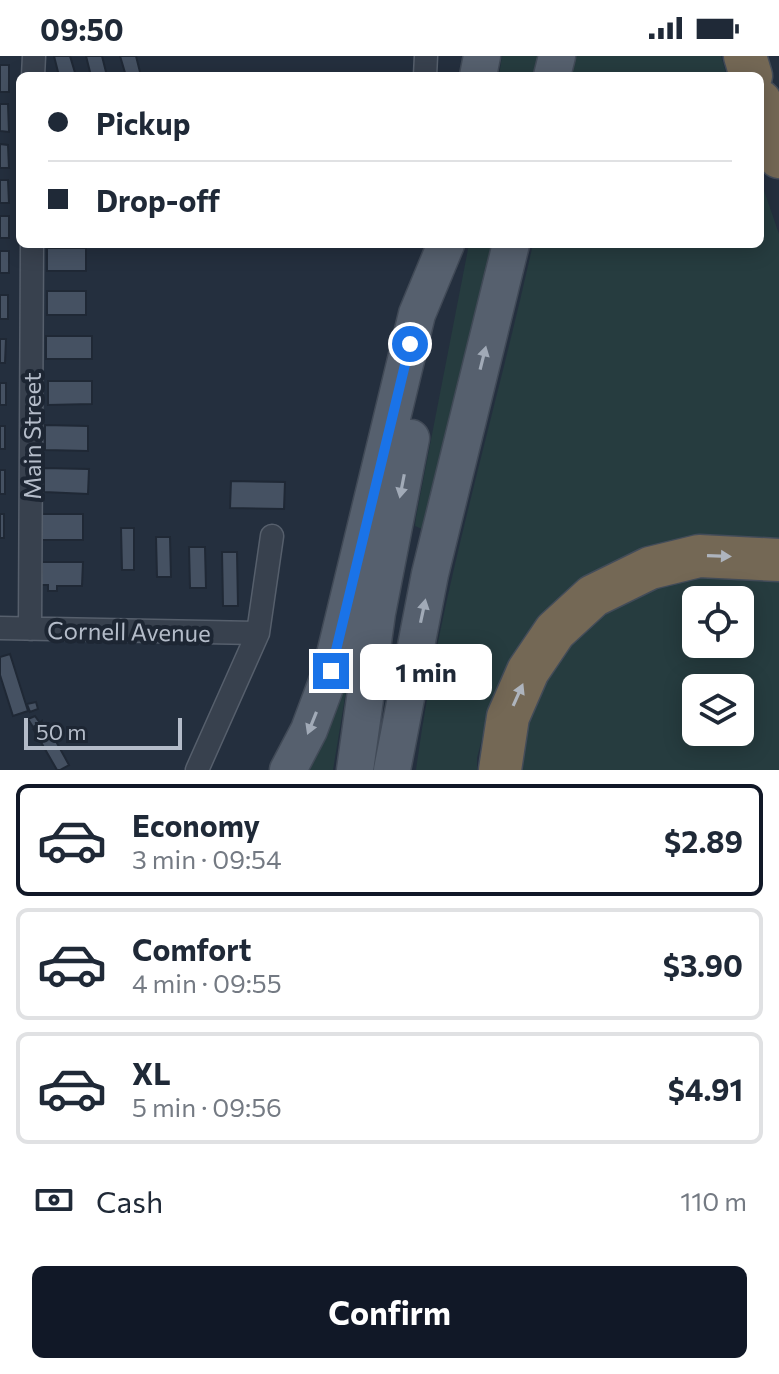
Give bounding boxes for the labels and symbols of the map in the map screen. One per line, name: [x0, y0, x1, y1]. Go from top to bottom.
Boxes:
route start: [392, 326, 428, 362]
one-way arrow: [477, 345, 490, 370]
street label: Main Street: [17, 372, 46, 500]
one-way arrow: [395, 473, 407, 498]
one-way arrow: [707, 550, 732, 563]
one-way arrow: [417, 598, 430, 623]
street label: Cornell Avenue: [47, 615, 211, 647]
callout: 1 min: [359, 643, 491, 699]
route end: [313, 653, 349, 689]
one-way arrow: [511, 683, 524, 707]
one-way arrow: [305, 711, 318, 735]
scale bar: [24, 714, 182, 750]

